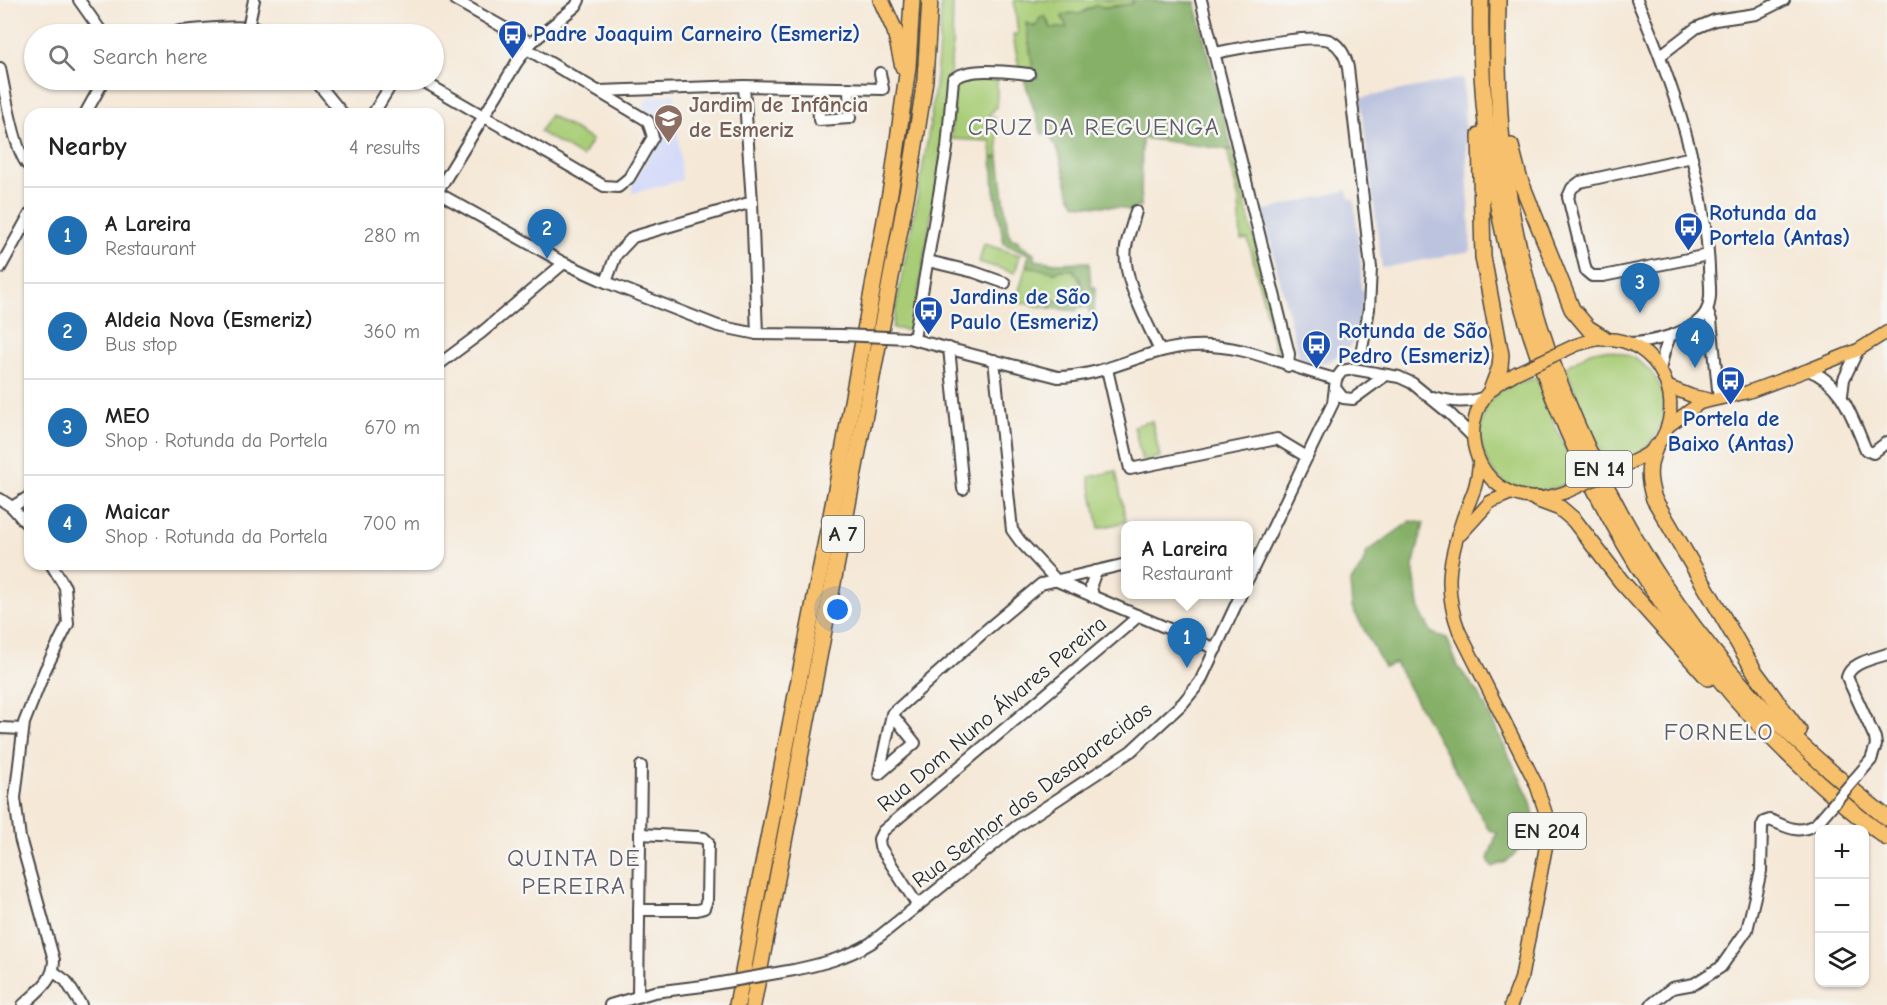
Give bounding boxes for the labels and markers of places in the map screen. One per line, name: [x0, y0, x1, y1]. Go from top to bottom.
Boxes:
bus stop icon: Padre Joaquim Carneiro (Esmeriz): [496, 18, 528, 60]
place label: Padre Joaquim Carneiro (Esmeriz): [533, 21, 860, 47]
place label: Jardim de Infância de Esmeriz: [689, 92, 869, 143]
school or university icon: Jardim de Infância de Esmeriz: [652, 102, 684, 144]
place label: Rotunda da Portela (Antas): [1709, 200, 1850, 251]
pin: 2: [528, 210, 566, 259]
bus stop icon: Rotunda da Portela (Antas): [1672, 210, 1704, 252]
pin: 3: [1620, 264, 1660, 313]
place label: Jardins de São Paulo (Esmeriz): [950, 284, 1099, 335]
bus stop icon: Jardins de São Paulo (Esmeriz): [913, 294, 945, 336]
place label: Rotunda de São Pedro (Esmeriz): [1338, 318, 1490, 369]
pin: 4: [1676, 318, 1714, 368]
bus stop icon: Rotunda de São Pedro (Esmeriz): [1301, 328, 1333, 370]
bus stop icon: Portela de Baixo (Antas): [1715, 364, 1747, 406]
place label: Portela de Baixo (Antas): [1668, 406, 1794, 457]
pin: 1: [1168, 618, 1206, 668]

